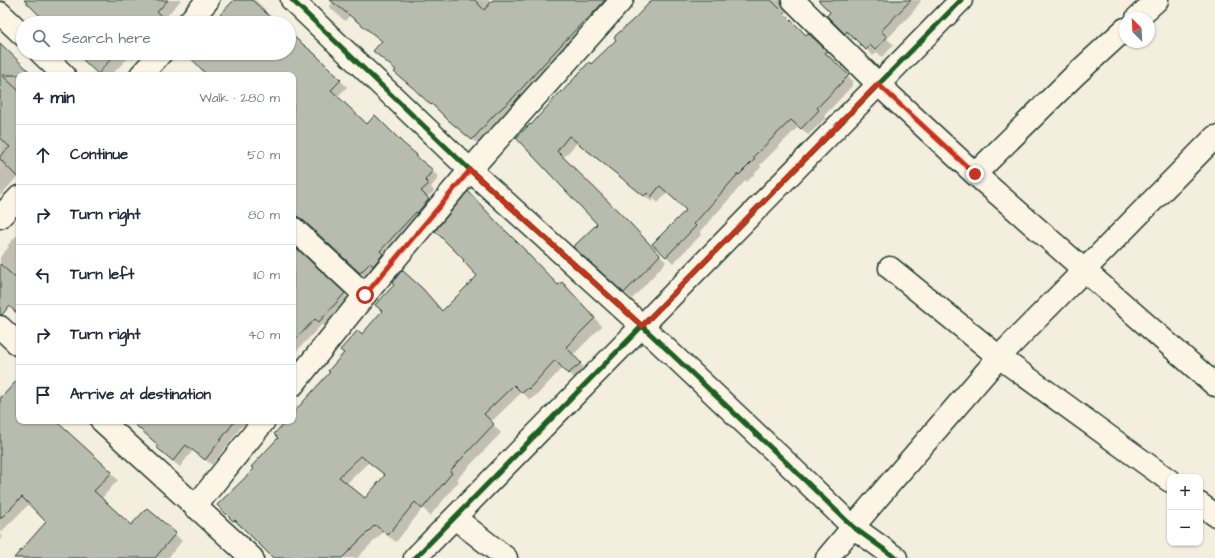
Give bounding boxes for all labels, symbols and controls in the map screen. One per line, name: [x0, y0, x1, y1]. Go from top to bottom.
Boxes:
north arrow: [1119, 12, 1155, 48]
search box: [16, 16, 296, 60]
icon: search: [30, 27, 52, 49]
text: Search here: [62, 28, 151, 49]
text: 4 min: [32, 86, 75, 110]
text: Walk · 280 m: [199, 89, 280, 107]
icon: ahead: [32, 144, 54, 166]
text: Continue: [70, 144, 128, 165]
text: 50 m: [247, 146, 280, 164]
route end: [966, 165, 984, 183]
icon: right: [32, 204, 54, 226]
text: Turn right: [70, 204, 141, 225]
text: 80 m: [248, 206, 280, 224]
icon: left: [32, 264, 54, 286]
text: Turn left: [70, 264, 134, 285]
text: 110 m: [253, 266, 280, 284]
route start: [356, 286, 374, 304]
icon: right: [32, 324, 54, 346]
text: Turn right: [70, 324, 141, 345]
text: 40 m: [248, 326, 280, 344]
icon: arrive: [32, 384, 54, 406]
text: Arrive at destination: [70, 384, 211, 405]
map controls: [1167, 474, 1203, 546]
button: +: [1167, 474, 1203, 510]
button: −: [1167, 510, 1203, 546]

